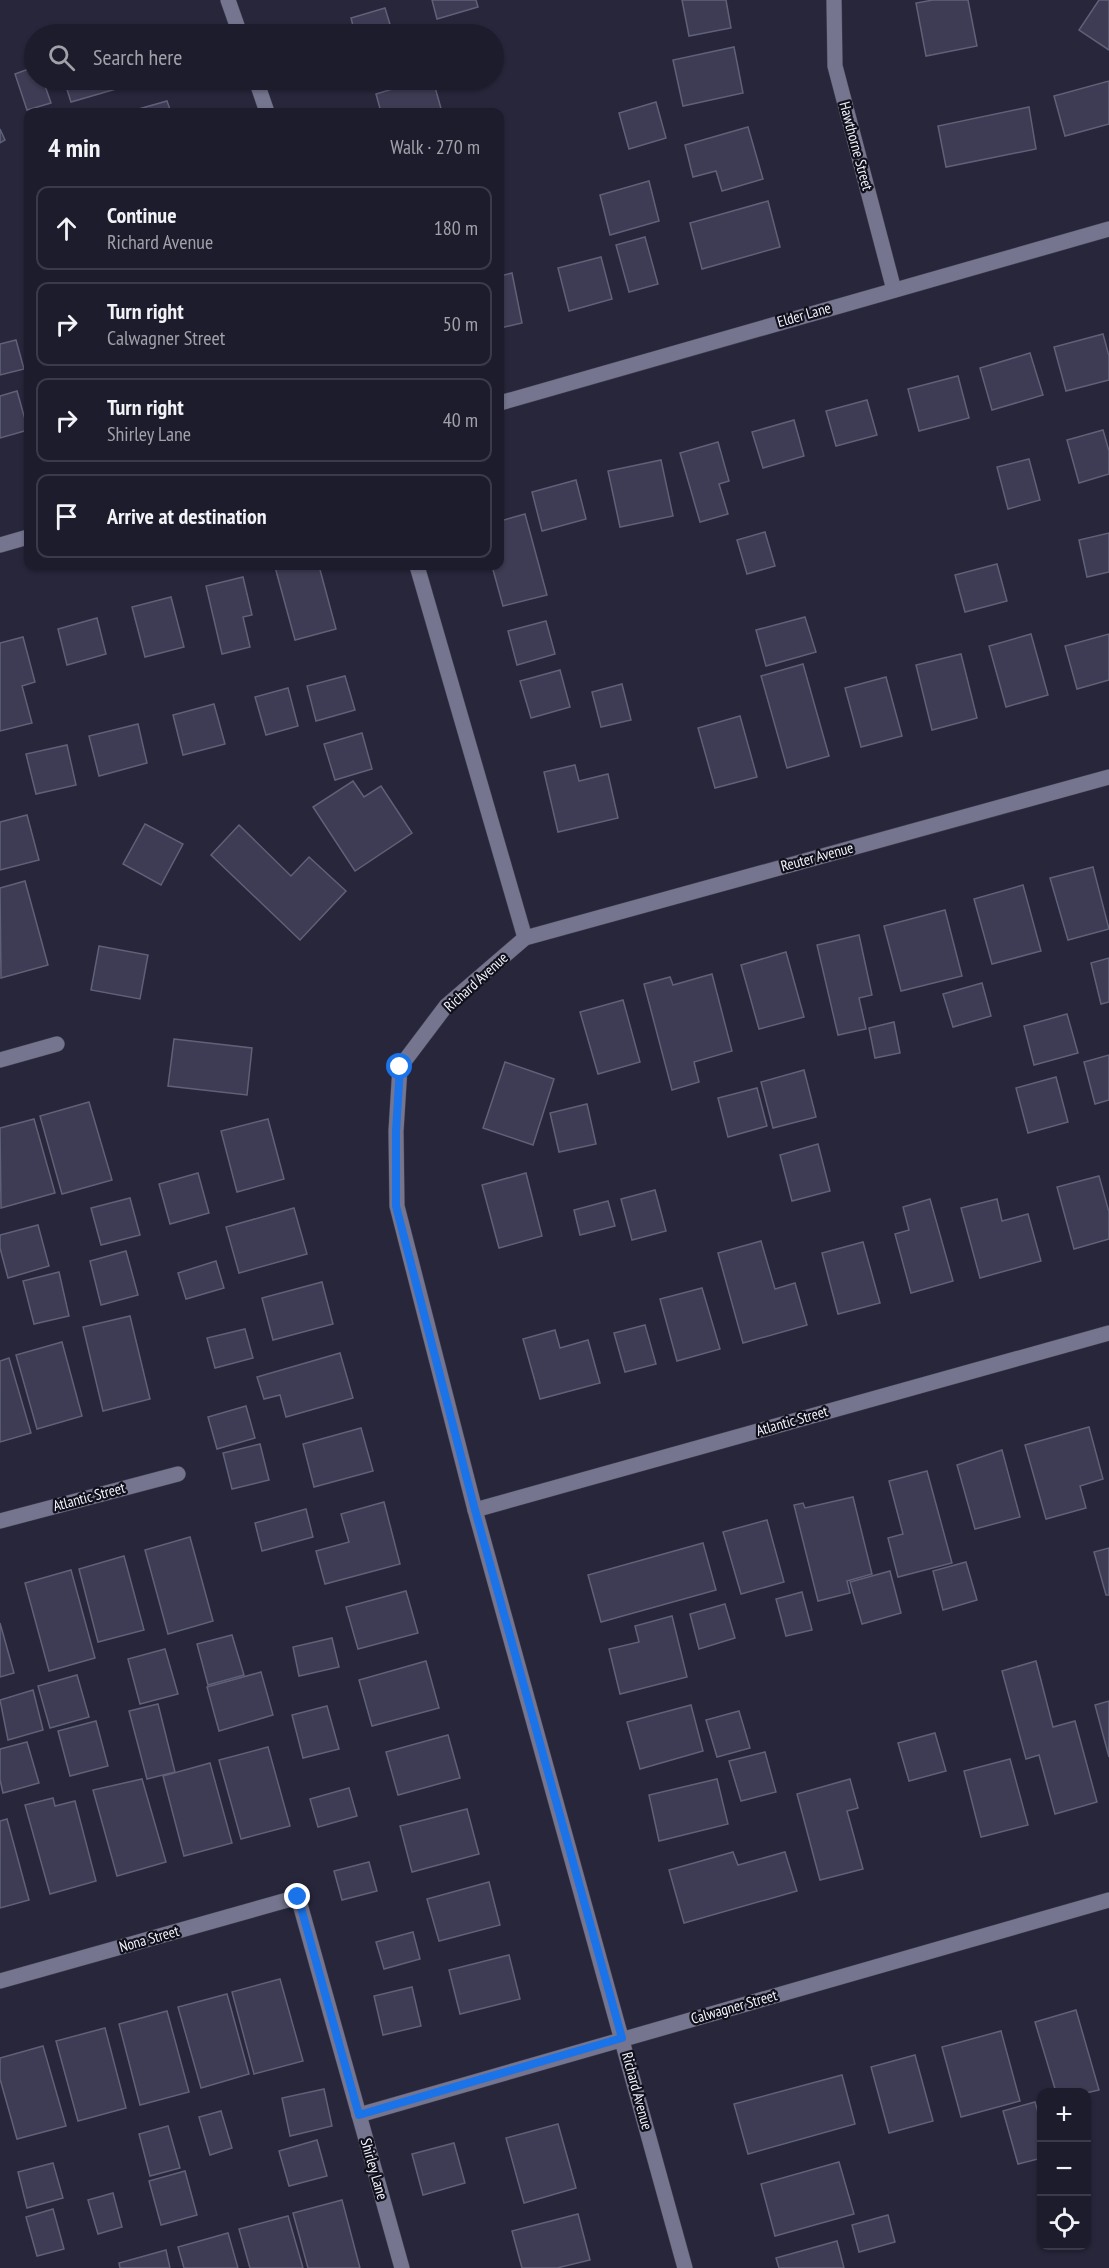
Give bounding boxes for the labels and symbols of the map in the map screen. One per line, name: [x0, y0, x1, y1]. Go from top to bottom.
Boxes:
street label: Hawthorne Street: [836, 99, 877, 192]
street label: Elder Lane: [775, 298, 833, 331]
street label: Reuter Avenue: [779, 838, 855, 875]
street label: Richard Avenue: [440, 948, 512, 1015]
route start: [386, 1053, 412, 1079]
street label: Atlantic Street: [754, 1401, 830, 1440]
street label: Atlantic Street: [51, 1478, 127, 1515]
route end: [284, 1883, 310, 1909]
street label: Nona Street: [117, 1921, 181, 1956]
street label: Calwagner Street: [689, 1985, 779, 2028]
street label: Richard Avenue: [618, 2050, 657, 2132]
street label: Shirley Lane: [357, 2136, 392, 2202]

